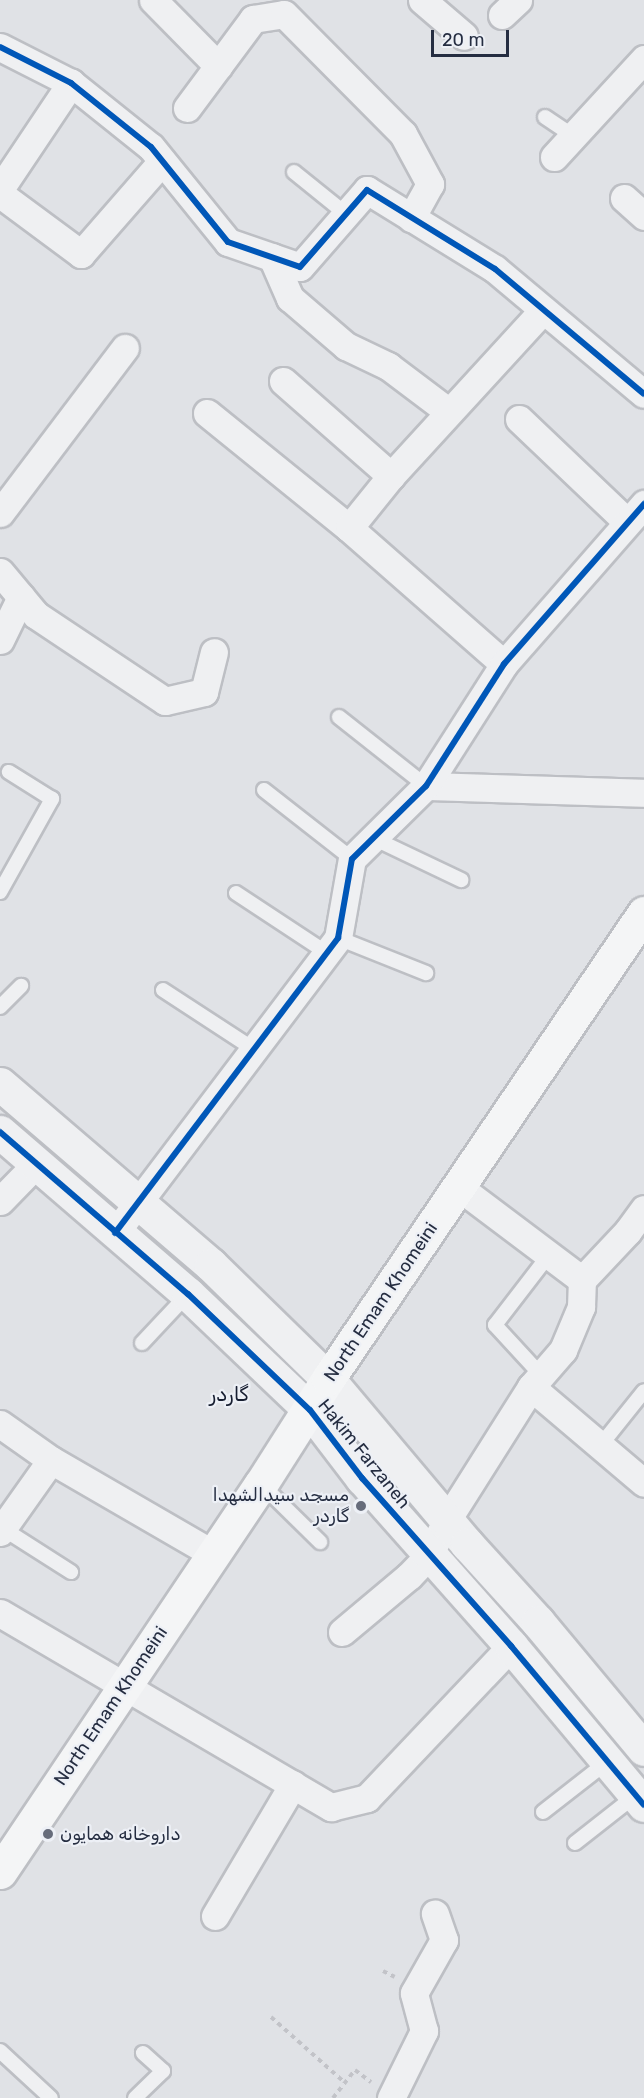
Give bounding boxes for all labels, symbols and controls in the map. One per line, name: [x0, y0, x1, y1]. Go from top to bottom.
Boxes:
scale bar: [434, 18, 512, 56]
text: 20 m: [442, 29, 484, 51]
street label: North Emam Khomeini: [320, 1218, 442, 1386]
district label: گاردر: [209, 1382, 249, 1406]
street label: Hakim Farzaneh: [313, 1395, 415, 1513]
place label: مسجد سیدالشهدا گاردر: [213, 1485, 349, 1528]
marker: مسجد سیدالشهدا گاردر: [354, 1499, 368, 1513]
street label: North Emam Khomeini: [50, 1622, 172, 1790]
place label: داروخانه همایون: [60, 1823, 180, 1845]
marker: داروخانه همایون: [41, 1827, 55, 1841]

